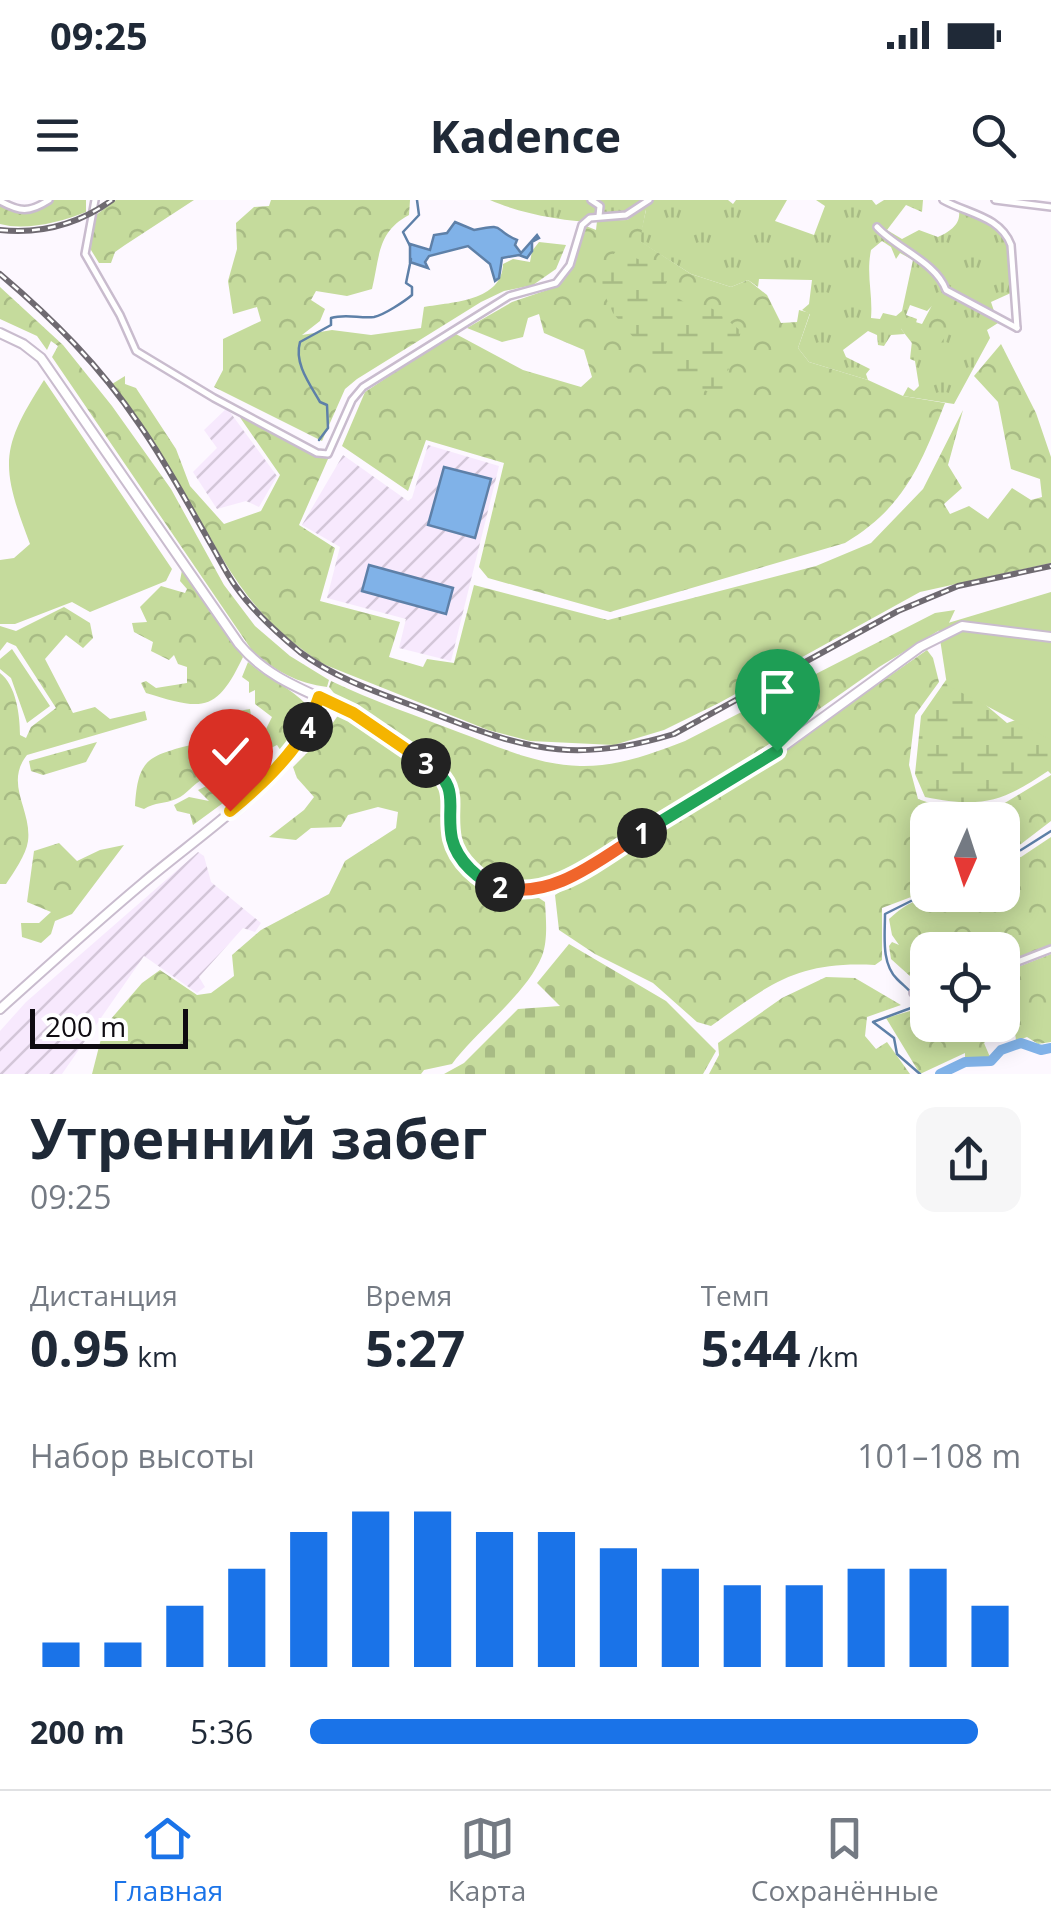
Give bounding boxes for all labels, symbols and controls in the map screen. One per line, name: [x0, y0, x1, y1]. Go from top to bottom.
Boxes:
text: 09:25: [50, 9, 148, 61]
text: Kadence: [430, 105, 621, 166]
icon: menu: [30, 108, 85, 163]
icon: search: [966, 108, 1021, 163]
pin: [735, 649, 820, 752]
icon: arrive: [750, 664, 805, 719]
pin: 4: [283, 702, 333, 752]
text: 4: [300, 708, 316, 746]
pin: [188, 709, 273, 812]
icon: check: [203, 724, 258, 779]
pin: 3: [401, 738, 451, 788]
text: 3: [418, 744, 434, 782]
north arrow: [910, 802, 1020, 912]
map controls: [910, 802, 1020, 1042]
pin: 1: [617, 808, 667, 858]
text: 1: [634, 814, 650, 852]
pin: 2: [475, 862, 525, 912]
text: 2: [492, 868, 508, 906]
button: locate: [910, 932, 1020, 1042]
scale bar: [30, 1004, 188, 1048]
text: 200 m: [45, 1007, 126, 1045]
text: Утренний забег: [30, 1100, 487, 1175]
button: share: [916, 1107, 1021, 1212]
text: 09:25: [30, 1175, 112, 1218]
text: Дистанция: [30, 1276, 178, 1314]
text: Время: [365, 1276, 452, 1314]
text: Темп: [701, 1276, 770, 1314]
text: 0.95: [30, 1314, 130, 1382]
text: 5:27: [365, 1314, 465, 1382]
text: 5:44: [701, 1314, 801, 1382]
text: km: [130, 1337, 178, 1375]
text: /km: [801, 1337, 859, 1375]
text: Набор высоты: [30, 1434, 255, 1477]
text: 101–108 m: [857, 1434, 1021, 1477]
text: 200 m: [30, 1710, 125, 1753]
text: 5:36: [190, 1710, 253, 1753]
tab: Главная: [112, 1811, 223, 1909]
tab: Карта: [448, 1811, 526, 1909]
tab: Сохранённые: [751, 1811, 939, 1909]

